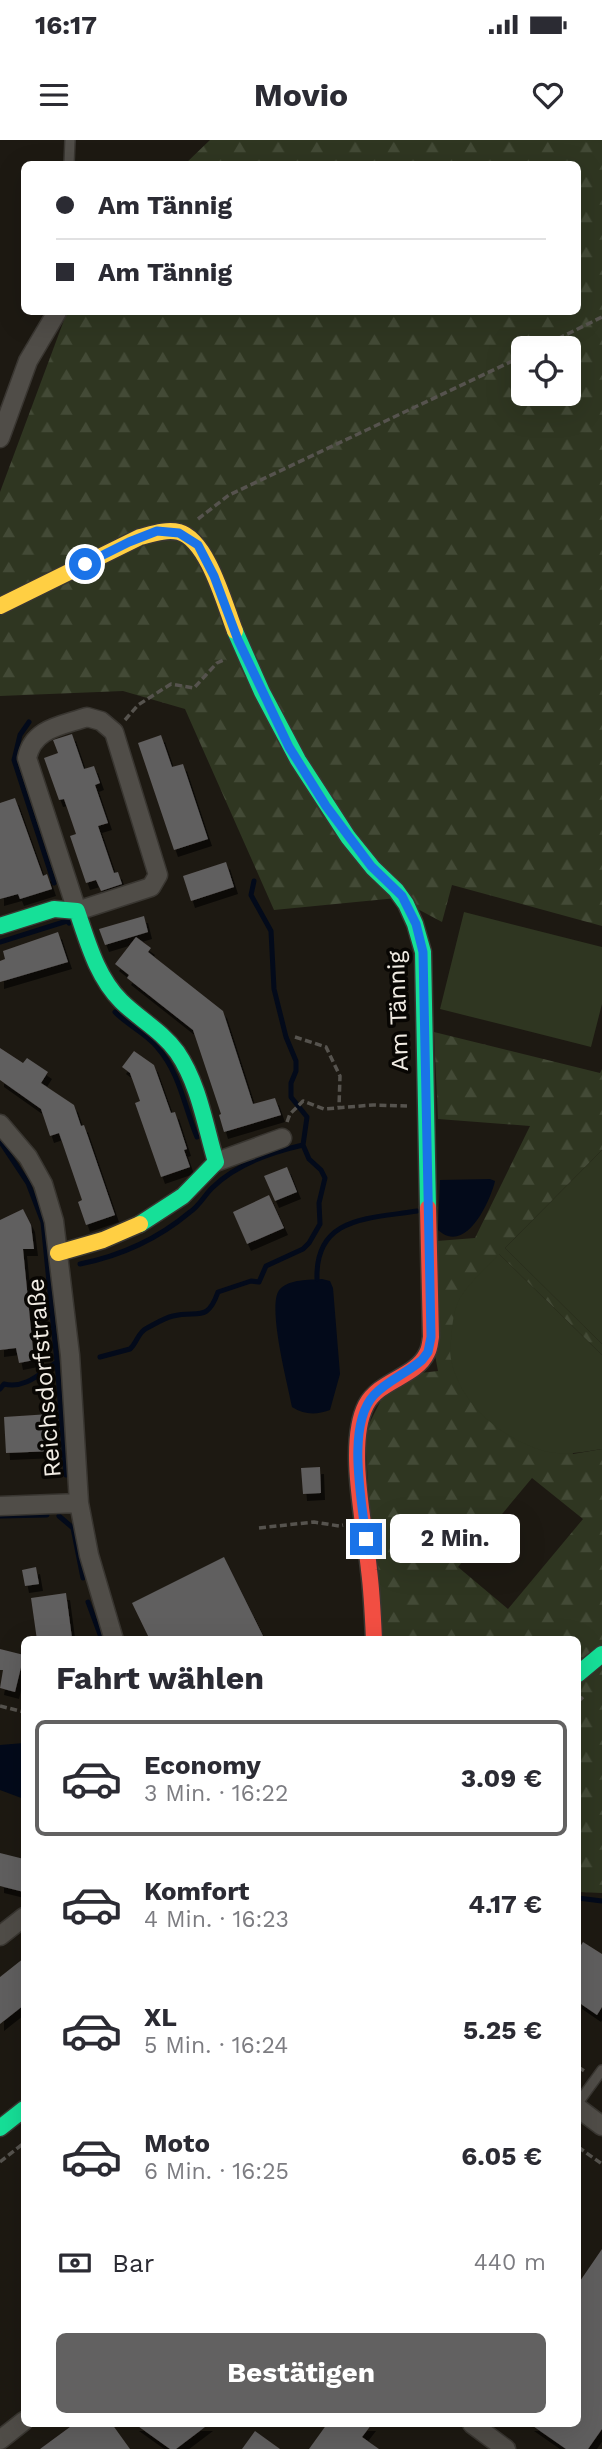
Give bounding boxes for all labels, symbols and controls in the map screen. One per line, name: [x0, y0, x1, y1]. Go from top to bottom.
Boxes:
text: 16:17: [35, 10, 97, 40]
icon: menu: [35, 76, 73, 114]
text: Movio: [254, 76, 348, 114]
icon: heart: [529, 76, 567, 114]
text: Am Tännig: [98, 190, 232, 220]
text: Am Tännig: [98, 257, 232, 287]
map controls: [511, 336, 581, 406]
button: locate: [511, 336, 581, 406]
route start: [69, 548, 101, 580]
street label: Am Tännig: [382, 950, 414, 1072]
street label: Reichsdorfstraße: [21, 1277, 67, 1479]
callout: 2 Min.: [390, 1514, 520, 1564]
route end: [350, 1523, 382, 1555]
text: 2 Min.: [421, 1525, 489, 1552]
text: Fahrt wählen: [56, 1659, 264, 1697]
icon: car: [60, 1747, 123, 1810]
text: Economy: [144, 1750, 261, 1780]
text: 3.09 €: [461, 1763, 542, 1793]
text: 3 Min. · 16:22: [144, 1780, 288, 1807]
icon: car: [60, 1873, 123, 1936]
text: Komfort: [144, 1876, 249, 1906]
text: 4.17 €: [468, 1889, 542, 1919]
text: 4 Min. · 16:23: [144, 1906, 289, 1933]
icon: car: [60, 1999, 123, 2062]
text: XL: [144, 2002, 177, 2032]
text: 5.25 €: [463, 2015, 542, 2045]
text: 5 Min. · 16:24: [144, 2032, 288, 2059]
icon: car: [60, 2125, 123, 2188]
text: Moto: [144, 2128, 210, 2158]
text: 6.05 €: [461, 2141, 542, 2171]
text: 6 Min. · 16:25: [144, 2158, 289, 2185]
icon: cash: [56, 2244, 94, 2282]
text: Bar: [112, 2248, 154, 2278]
text: 440 m: [474, 2249, 546, 2276]
button: Bestätigen: [56, 2333, 546, 2413]

